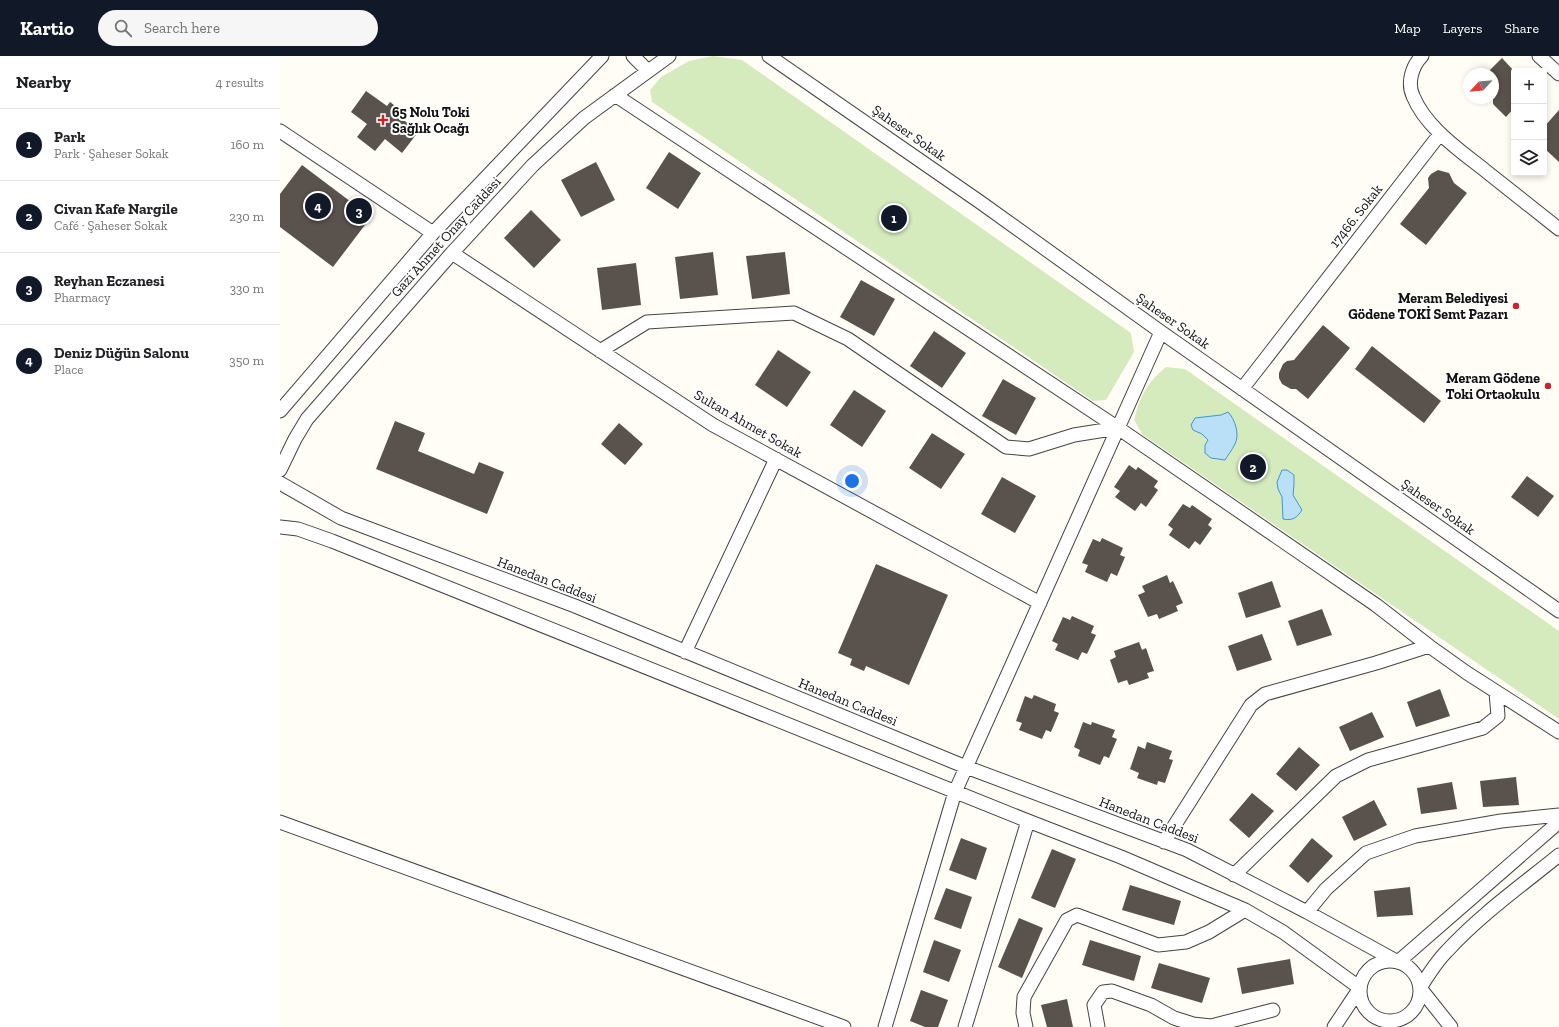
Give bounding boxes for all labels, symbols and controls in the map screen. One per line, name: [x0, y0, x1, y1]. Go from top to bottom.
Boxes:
search box: [98, 10, 378, 46]
text: Kartio: [20, 17, 74, 40]
icon: search: [112, 17, 134, 39]
text: Search here: [144, 19, 220, 37]
text: Map: [1394, 20, 1421, 37]
text: Layers: [1443, 20, 1482, 37]
text: Share: [1504, 20, 1539, 37]
north arrow: [1463, 68, 1499, 104]
map controls: [1511, 68, 1547, 176]
button: +: [1511, 68, 1547, 104]
text: Nearby: [16, 72, 71, 92]
text: 4 results: [216, 75, 264, 90]
street label: Şaheser Sokak: [869, 101, 950, 165]
place label: 65 Nolu Toki Sağlık Ocağı: [392, 104, 470, 137]
button: −: [1511, 104, 1547, 140]
marker: 65 Nolu Toki Sağlık Ocağı: [377, 114, 389, 126]
text: Park: [54, 128, 85, 146]
text: 1: [26, 137, 32, 152]
text: 160 m: [230, 137, 264, 152]
button: layers: [1511, 140, 1547, 176]
text: Park · Şaheser Sokak: [54, 146, 169, 161]
street label: Gazi Ahmet Onay Caddesi: [387, 173, 505, 301]
street label: 17466. Sokak: [1326, 180, 1386, 251]
pin: 4: [305, 191, 331, 221]
pin: 3: [346, 196, 372, 226]
text: Civan Kafe Nargile: [54, 200, 178, 218]
pin: 1: [881, 203, 907, 233]
text: 2: [26, 209, 32, 224]
text: 230 m: [229, 209, 264, 224]
text: Café · Şaheser Sokak: [54, 218, 168, 233]
text: Reyhan Eczanesi: [54, 272, 164, 290]
text: 3: [26, 281, 32, 296]
text: 330 m: [230, 281, 264, 296]
street label: Şaheser Sokak: [1133, 289, 1214, 353]
text: Pharmacy: [54, 290, 111, 305]
place label: Meram Belediyesi Gödene TOKİ Semt Pazarı: [1348, 290, 1508, 323]
marker: Meram Belediyesi Gödene TOKİ Semt Pazarı: [1511, 301, 1521, 311]
text: Deniz Düğün Salonu: [54, 344, 189, 362]
text: 4: [25, 353, 33, 368]
text: 350 m: [229, 353, 264, 368]
text: Place: [54, 362, 83, 377]
place label: Meram Gödene Toki Ortaokulu: [1445, 370, 1540, 403]
marker: Meram Gödene Toki Ortaokulu: [1543, 381, 1553, 391]
street label: Sultan Ahmet Sokak: [691, 386, 806, 462]
pin: 2: [1240, 452, 1266, 482]
your location: [842, 471, 862, 491]
street label: Şaheser Sokak: [1398, 475, 1479, 539]
street label: Hanedan Caddesi: [495, 553, 599, 607]
street label: Hanedan Caddesi: [796, 674, 900, 730]
street label: Hanedan Caddesi: [1097, 793, 1201, 847]

